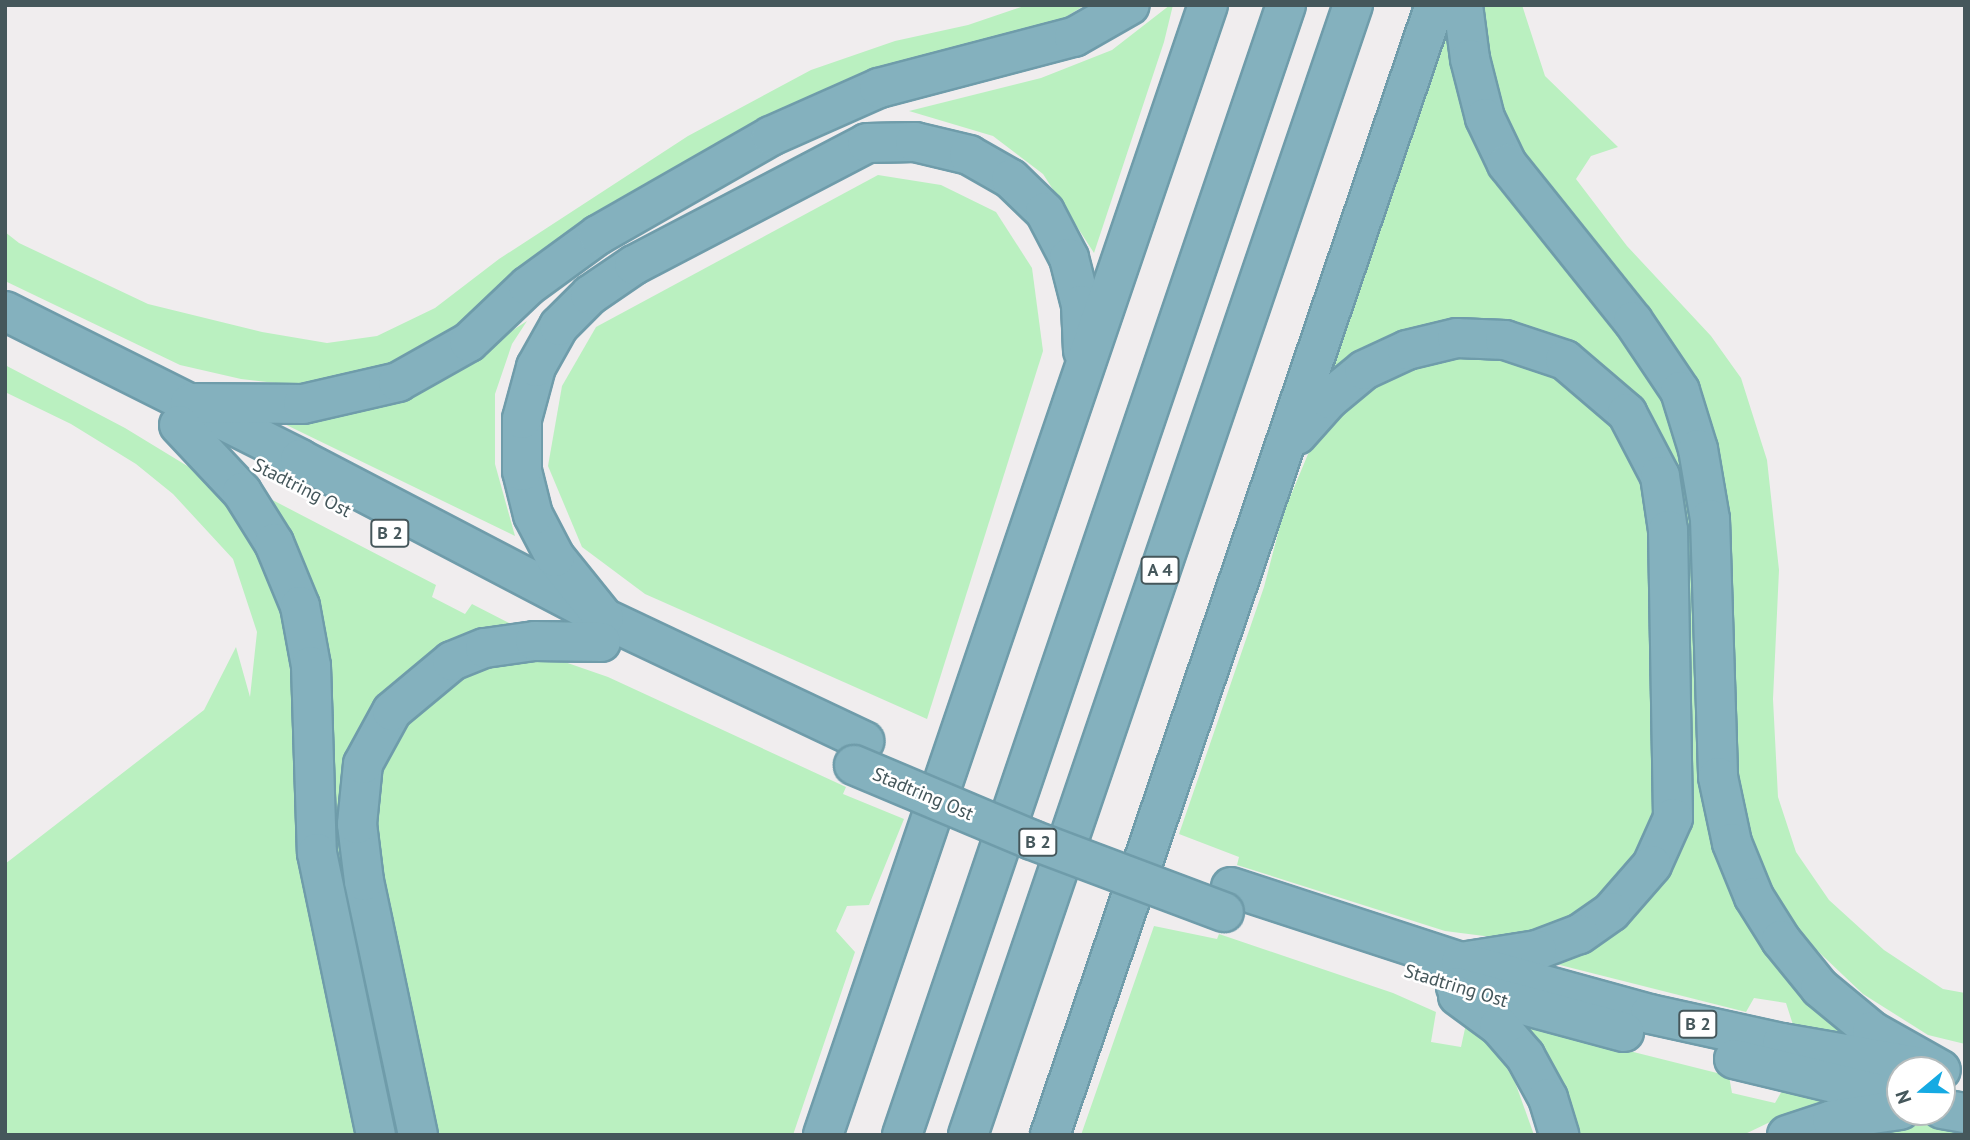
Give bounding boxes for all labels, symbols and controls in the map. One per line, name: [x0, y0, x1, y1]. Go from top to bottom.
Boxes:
street label: Stadtring Ost: [249, 453, 355, 523]
road number: B 2: [369, 518, 411, 548]
road number: A 4: [1139, 556, 1181, 584]
street label: Stadtring Ost: [869, 763, 977, 825]
road number: B 2: [1017, 828, 1059, 856]
street label: Stadtring Ost: [1401, 959, 1511, 1013]
road number: B 2: [1677, 1009, 1719, 1038]
north arrow: [1886, 1056, 1956, 1126]
text: N: [1890, 1087, 1916, 1107]

